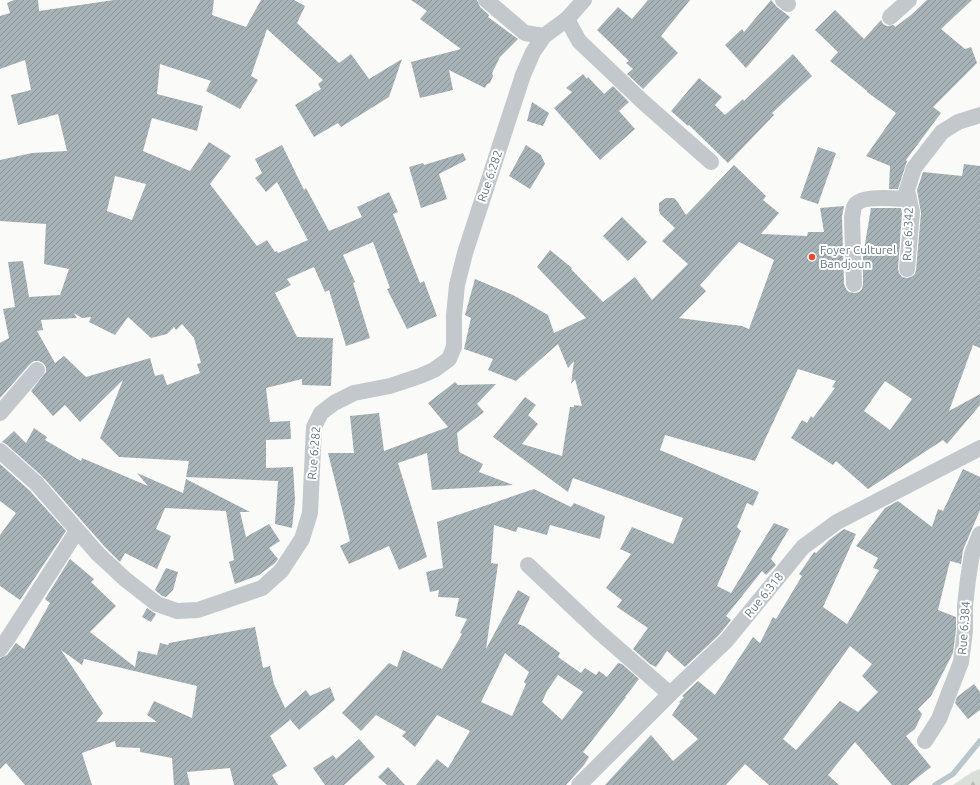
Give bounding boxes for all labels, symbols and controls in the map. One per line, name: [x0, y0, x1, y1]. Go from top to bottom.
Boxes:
street label: Rue 6.282: [475, 148, 504, 203]
street label: Rue 6.342: [900, 207, 915, 261]
place label: Foyer Culturel Bandjoun: [820, 243, 896, 270]
marker: Foyer Culturel Bandjoun: [807, 252, 817, 262]
street label: Rue 6.282: [305, 426, 322, 480]
street label: Rue 6.318: [742, 570, 786, 620]
street label: Rue 6.384: [955, 600, 972, 655]

